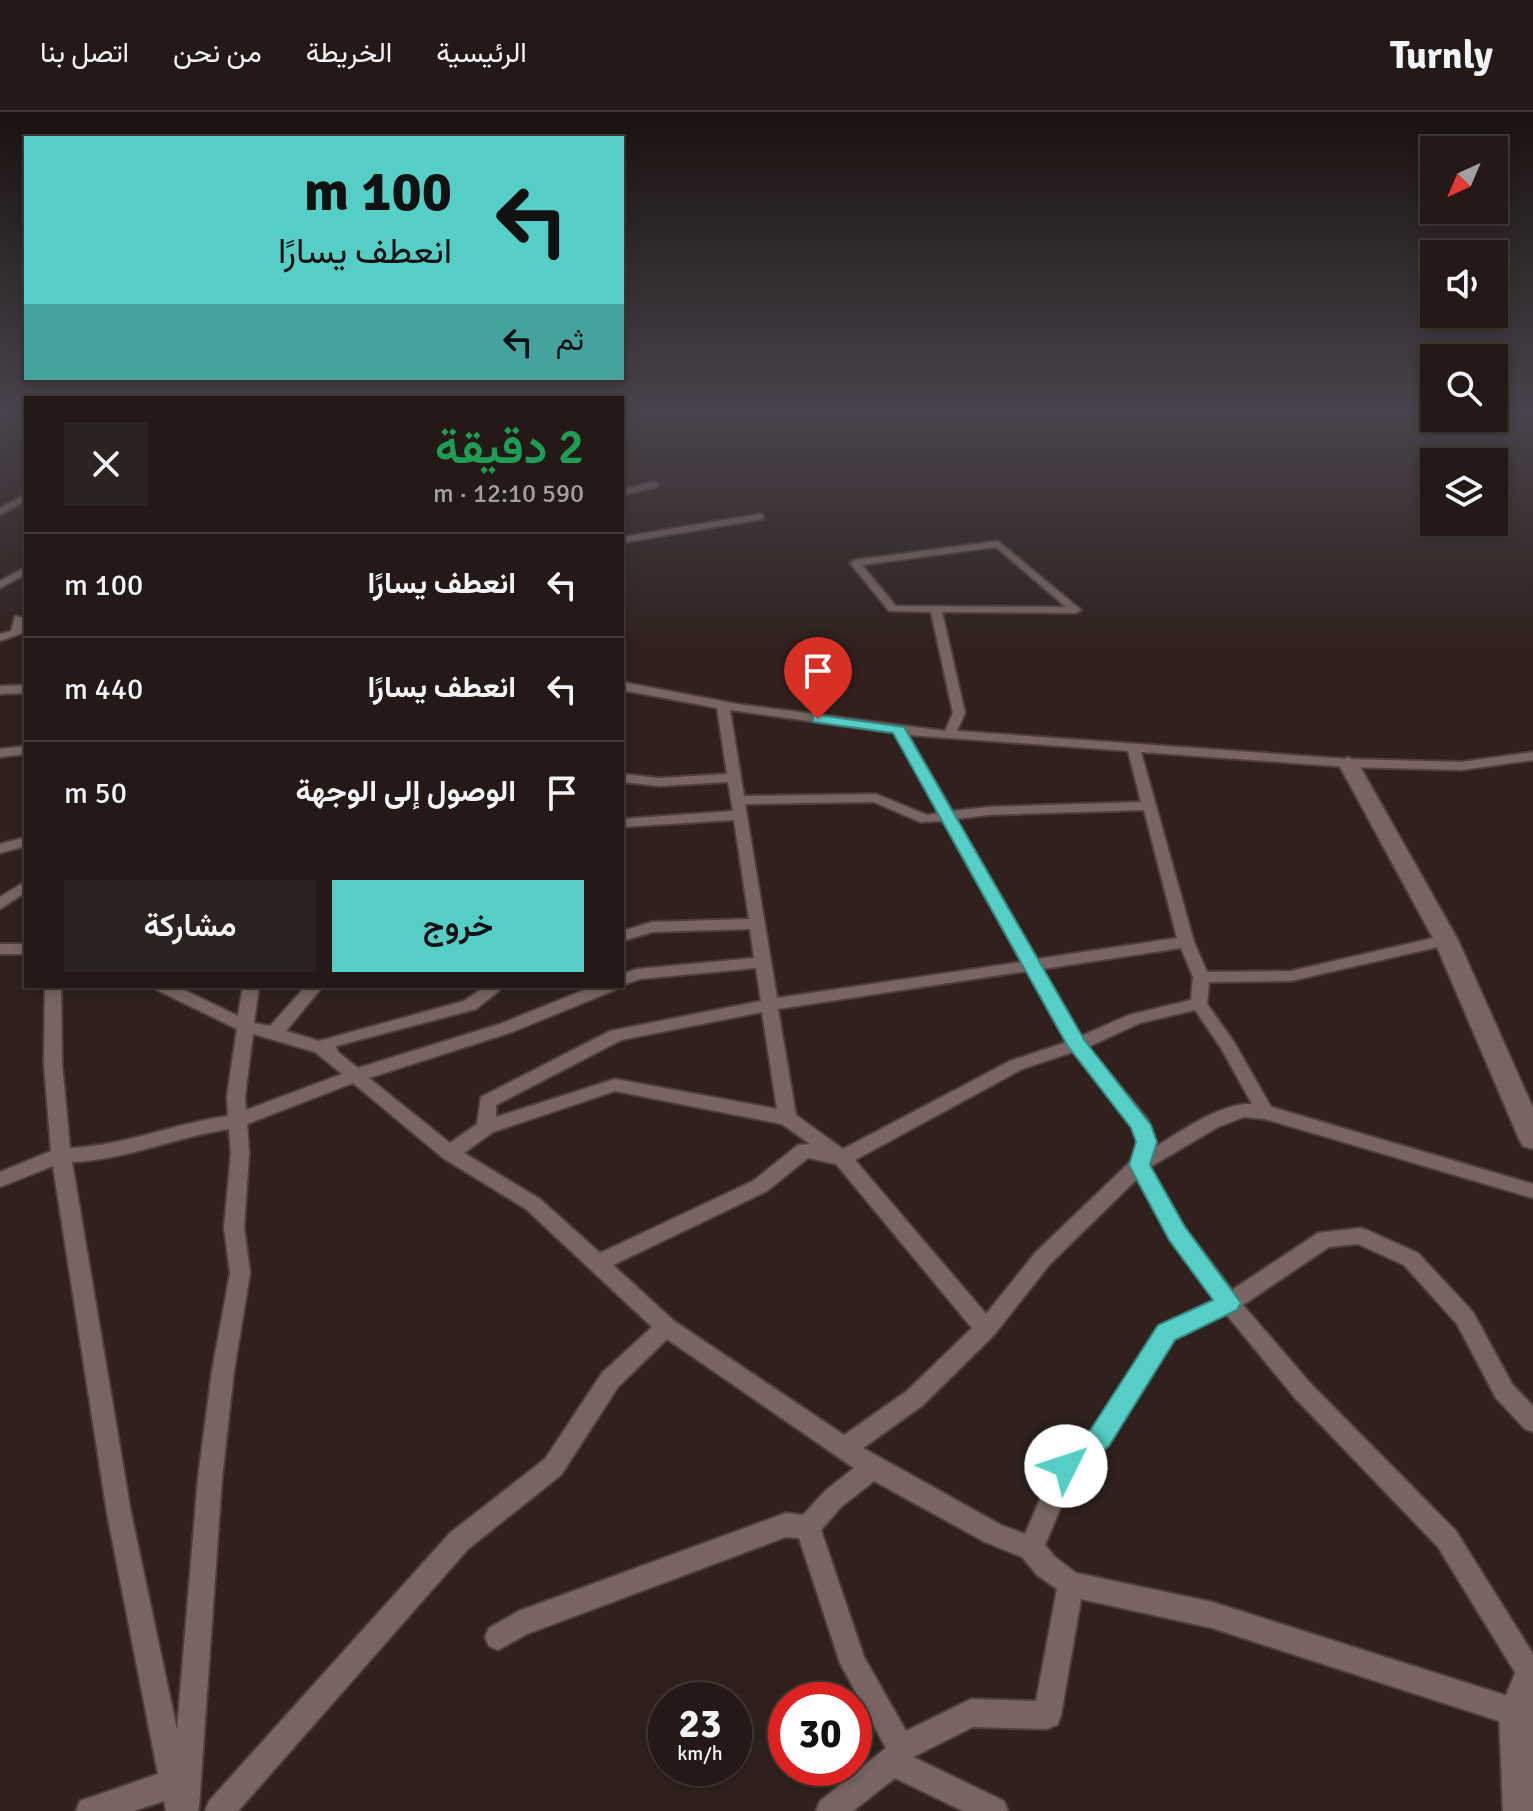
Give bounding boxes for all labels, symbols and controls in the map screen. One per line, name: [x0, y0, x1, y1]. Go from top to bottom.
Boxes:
text: Turnly: [1390, 32, 1493, 79]
text: اتصل بنا: [40, 36, 129, 70]
text: من نحن: [173, 36, 262, 70]
text: الخريطة: [306, 36, 392, 70]
text: الرئيسية: [436, 36, 527, 70]
north arrow: [1420, 136, 1508, 224]
map controls: [1420, 136, 1508, 536]
text: 100 m: [304, 157, 452, 226]
icon: left: [480, 168, 584, 272]
text: انعطف يسارًا: [278, 229, 452, 274]
button: sound: [1420, 240, 1508, 328]
icon: left: [496, 320, 540, 364]
text: ثم: [556, 322, 584, 359]
button: search: [1420, 344, 1508, 432]
text: 2 دقيقة: [435, 418, 584, 477]
button: close: [64, 422, 148, 506]
button: layers: [1420, 448, 1508, 536]
text: 590 m · 12:10: [433, 478, 584, 510]
icon: left: [540, 563, 584, 607]
text: انعطف يسارًا: [367, 565, 516, 602]
text: 100 m: [64, 567, 143, 604]
pin: [784, 637, 852, 719]
icon: arrive: [796, 649, 840, 693]
icon: left: [540, 667, 584, 711]
text: انعطف يسارًا: [367, 669, 516, 706]
text: 440 m: [64, 671, 143, 708]
icon: arrive: [540, 771, 584, 815]
text: الوصول إلى الوجهة: [295, 773, 516, 810]
text: 50 m: [64, 775, 127, 812]
button: مشاركة: [64, 880, 316, 972]
button: خروج: [332, 880, 584, 972]
position arrow: [1024, 1424, 1108, 1508]
speed limit sign: 30: [768, 1682, 872, 1786]
text: 23: [678, 1699, 722, 1749]
text: km/h: [677, 1741, 723, 1766]

